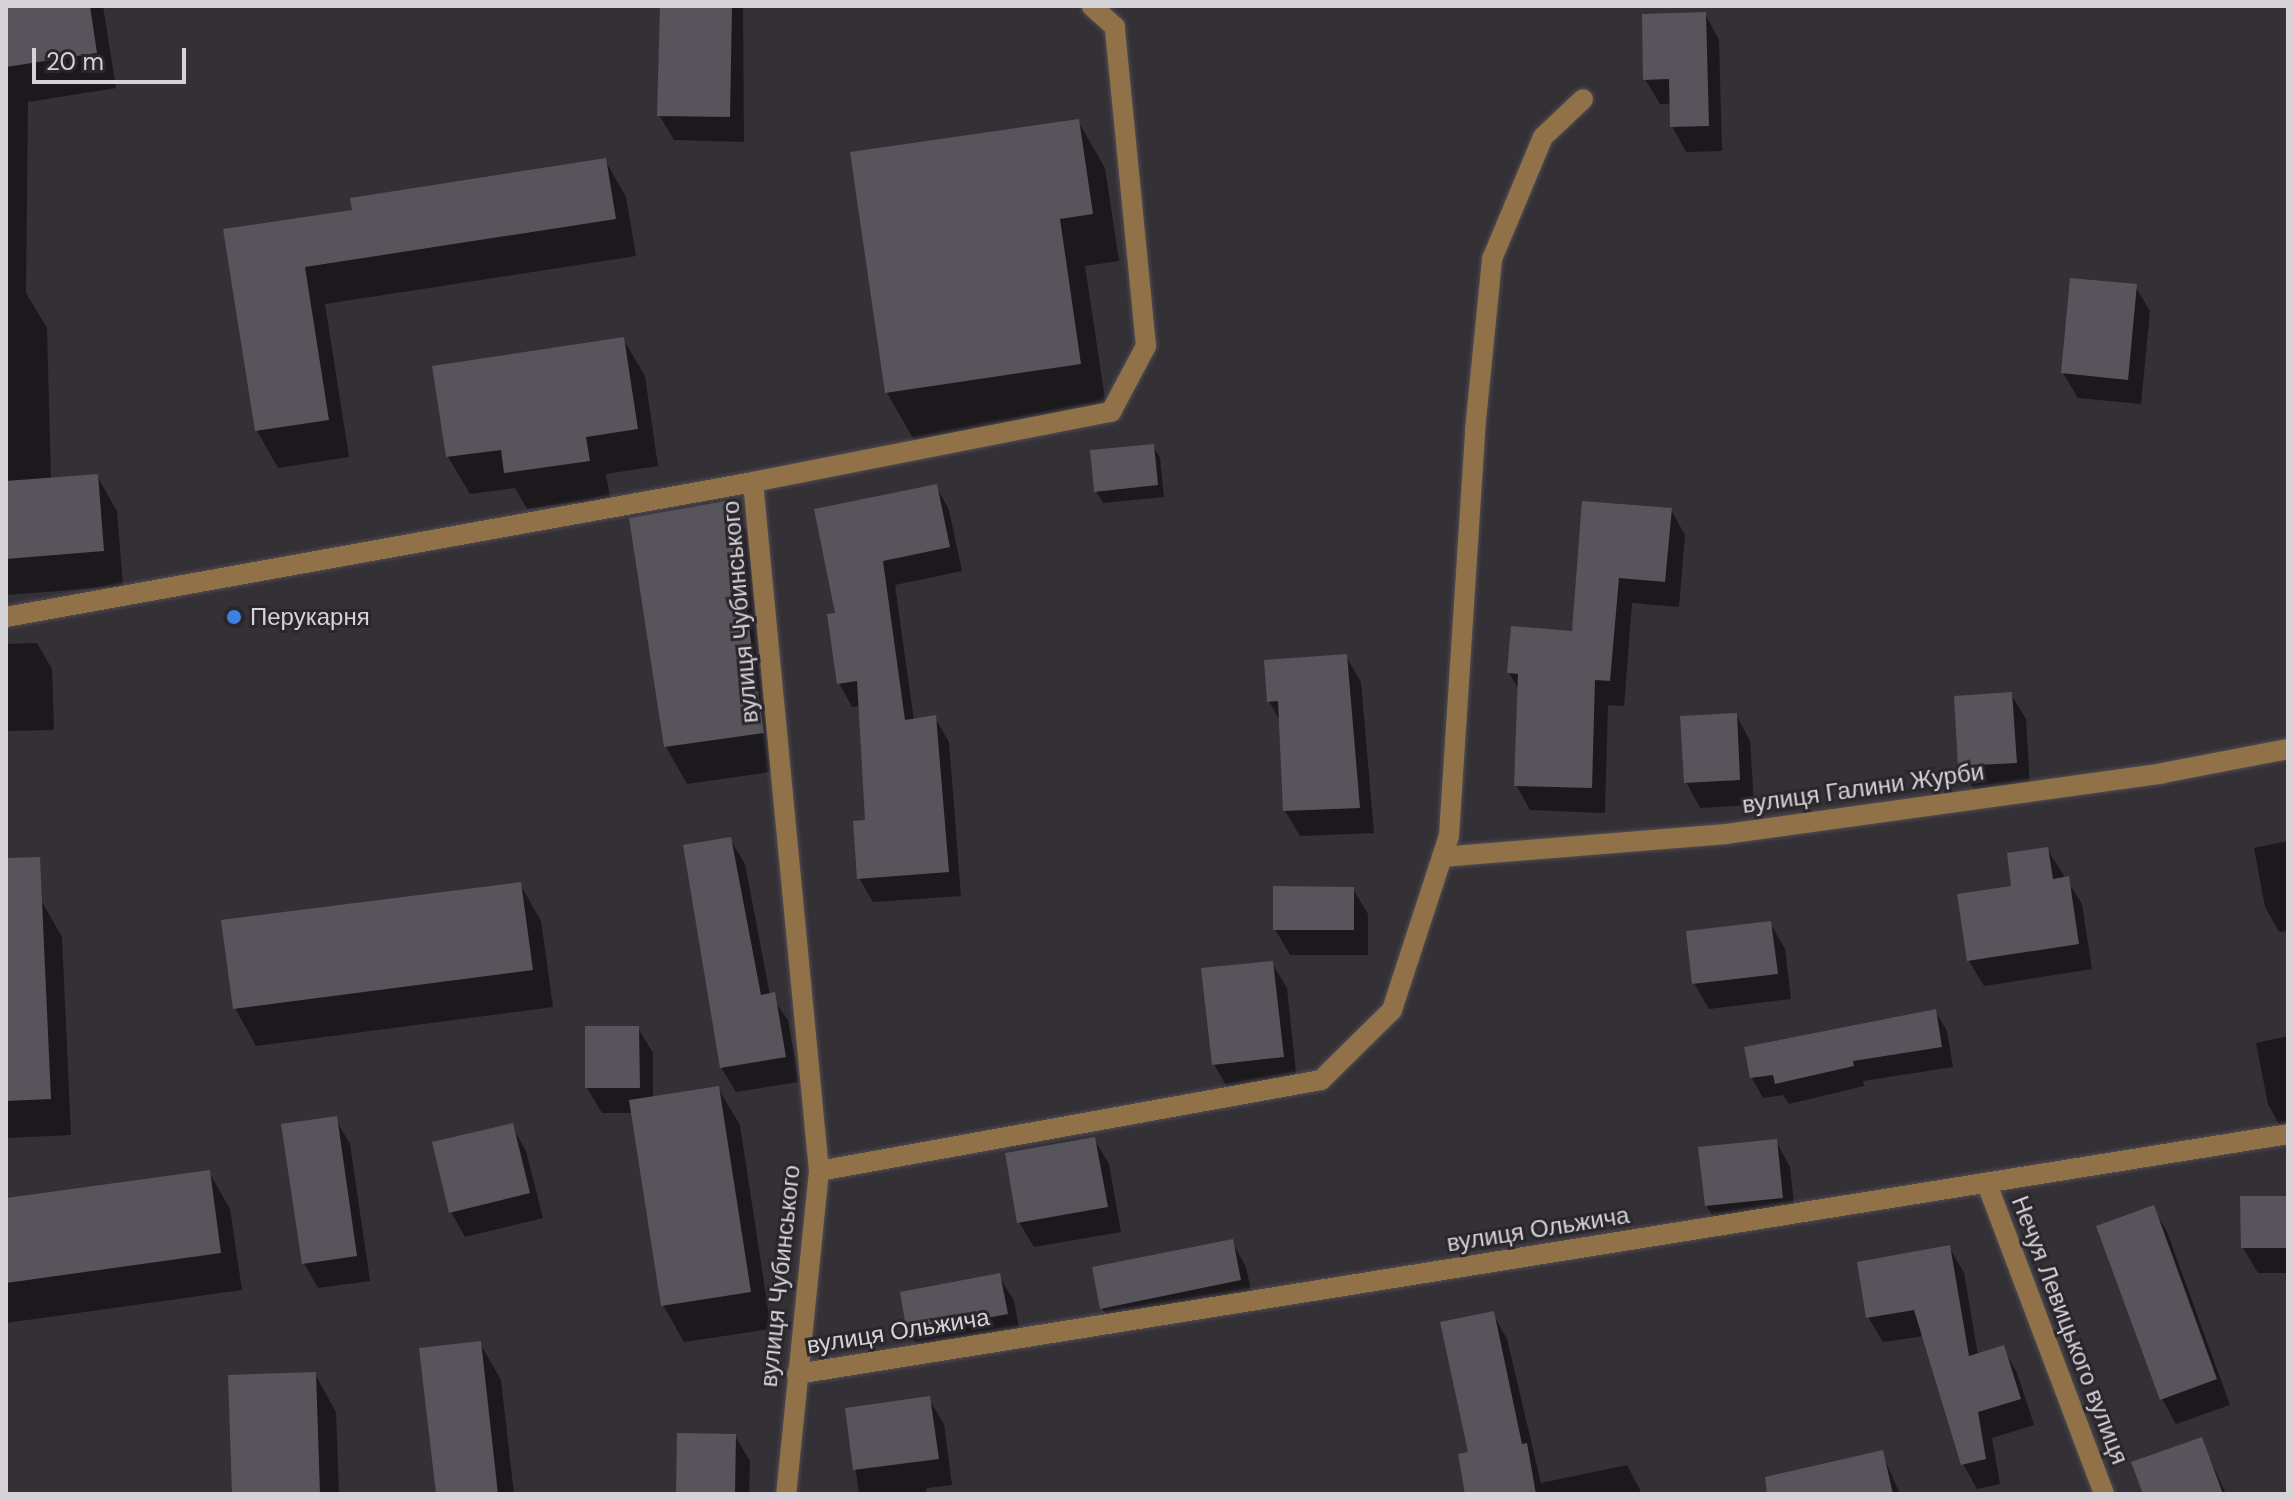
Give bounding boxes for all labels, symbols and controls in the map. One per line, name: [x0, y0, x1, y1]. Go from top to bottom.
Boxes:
scale bar: [36, 32, 190, 82]
text: 20 m: [46, 46, 104, 77]
street label: вулиця Чубинського: [716, 500, 764, 724]
place label: Перукарня: [250, 603, 370, 631]
marker: Перукарня: [225, 608, 243, 626]
street label: вулиця Галини Журби: [1740, 757, 1986, 819]
street label: вулиця Чубинського: [754, 1164, 806, 1388]
street label: Нечуя Левицького вулиця: [2006, 1192, 2134, 1468]
street label: вулиця Ольжича: [1445, 1200, 1631, 1258]
street label: вулиця Ольжича: [805, 1302, 991, 1360]

